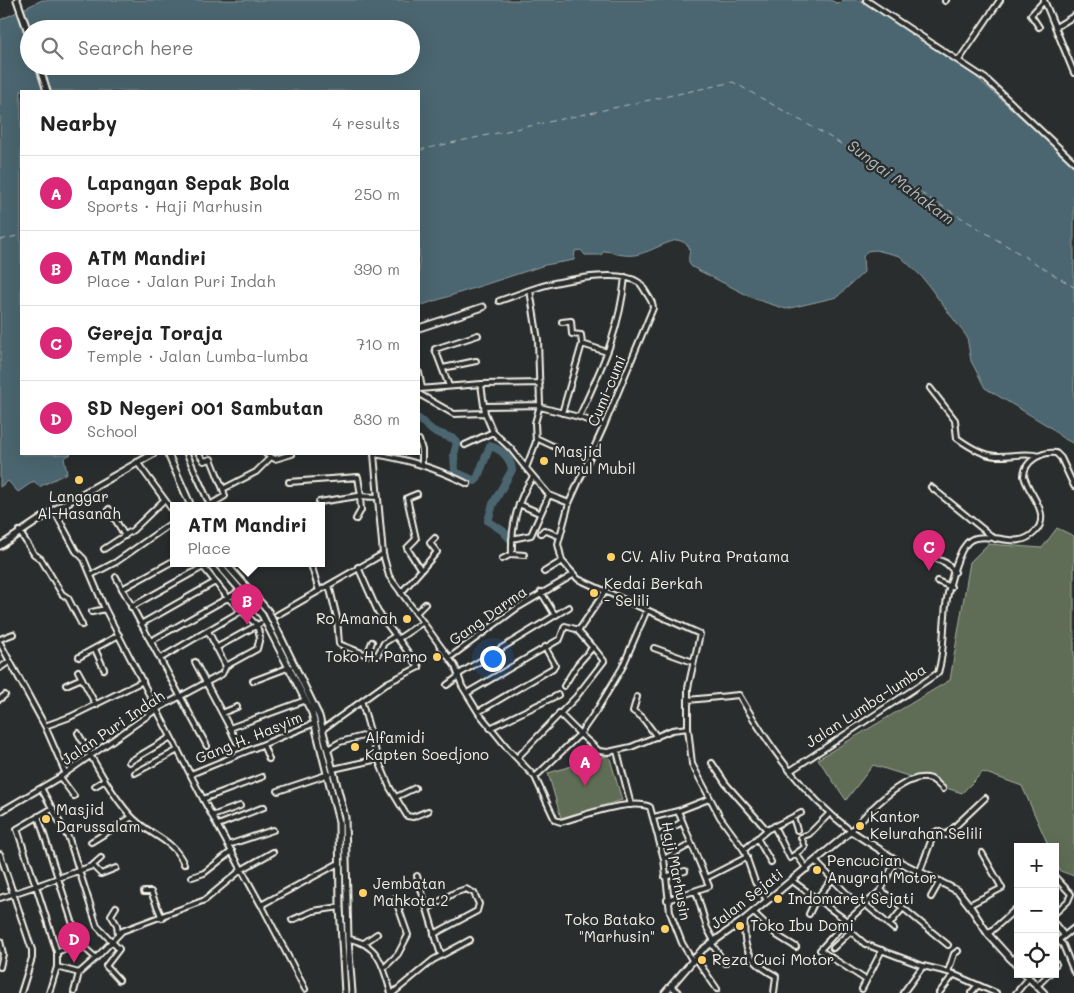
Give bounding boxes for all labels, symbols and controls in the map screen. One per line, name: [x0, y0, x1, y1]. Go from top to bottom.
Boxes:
search box: [20, 20, 420, 75]
icon: search: [38, 34, 66, 62]
text: Search here: [78, 35, 194, 60]
text: Nearby: [40, 109, 117, 136]
text: 4 results: [332, 112, 400, 133]
water label: Sungai Mahakam: [844, 134, 959, 229]
text: Lapangan Sepak Bola: [87, 170, 290, 195]
text: A: [50, 183, 62, 204]
text: 250 m: [354, 183, 400, 204]
text: Sports · Haji Marhusin: [87, 195, 262, 216]
text: ATM Mandiri: [87, 245, 206, 270]
text: B: [51, 258, 61, 279]
text: 390 m: [353, 258, 400, 279]
text: Place · Jalan Puri Indah: [87, 270, 276, 291]
text: Gereja Toraja: [87, 320, 223, 345]
text: C: [50, 333, 62, 354]
text: 710 m: [356, 333, 400, 354]
text: Temple · Jalan Lumba-lumba: [87, 345, 309, 366]
street label: Cumi-cumi: [582, 352, 630, 429]
text: SD Negeri 001 Sambutan: [87, 395, 323, 420]
text: D: [50, 408, 62, 429]
text: 830 m: [353, 408, 400, 429]
text: School: [87, 420, 137, 441]
place label: Masjid Nurul Mubil: [554, 441, 636, 478]
marker: Masjid Nurul Mubil: [538, 455, 550, 467]
marker: Langgar Al-Hasanah: [73, 474, 85, 486]
place label: Langgar Al-Hasanah: [37, 486, 121, 523]
popup: [170, 502, 325, 567]
text: ATM Mandiri: [188, 512, 307, 537]
pin: C: [913, 530, 945, 571]
text: Place: [188, 537, 231, 558]
place label: CV. Aliv Putra Pratama: [621, 546, 790, 566]
marker: CV. Aliv Putra Pratama: [605, 551, 617, 563]
place label: Kedai Berkah - Selili: [604, 573, 703, 610]
street label: Gang Darma: [445, 581, 530, 649]
pin: B: [231, 584, 263, 625]
marker: Kedai Berkah - Selili: [588, 587, 600, 599]
place label: Ro Amanah: [316, 608, 397, 628]
marker: Ro Amanah: [401, 613, 413, 625]
place label: Toko H. Parno: [325, 646, 427, 666]
your location: [480, 646, 506, 672]
marker: Toko H. Parno: [431, 651, 443, 663]
street label: Jalan Lumba-lumba: [801, 659, 930, 752]
street label: Jalan Puri Indah: [57, 685, 168, 769]
street label: Gang H. Hasyim: [192, 706, 305, 768]
place label: Alfamidi Kapten Soedjono: [365, 727, 489, 764]
marker: Alfamidi Kapten Soedjono: [349, 741, 361, 753]
pin: A: [569, 745, 601, 786]
place label: Masjid Darussalam: [56, 799, 140, 836]
place label: Kantor Kelurahan Selili: [870, 806, 983, 843]
marker: Masjid Darussalam: [40, 813, 52, 825]
street label: Haji Marhusin: [658, 820, 696, 922]
marker: Kantor Kelurahan Selili: [854, 820, 866, 832]
map controls: [1014, 843, 1059, 978]
button: +: [1014, 843, 1059, 888]
place label: Pencucian Anugrah Motor: [827, 850, 937, 887]
street label: Jalan Sejati: [706, 864, 787, 933]
marker: Pencucian Anugrah Motor: [811, 864, 823, 876]
place label: Jembatan Mahkota 2: [373, 873, 449, 910]
marker: Jembatan Mahkota 2: [357, 887, 369, 899]
place label: Indomaret Sejati: [788, 888, 914, 908]
button: −: [1014, 888, 1059, 933]
marker: Indomaret Sejati: [772, 893, 784, 905]
place label: Toko Batako "Marhusin": [565, 909, 655, 946]
place label: Toko Ibu Domi: [750, 915, 854, 935]
marker: Toko Ibu Domi: [734, 920, 746, 932]
pin: D: [58, 922, 90, 963]
marker: Toko Batako "Marhusin": [659, 923, 671, 935]
button: locate: [1014, 933, 1059, 978]
place label: Reza Cuci Motor: [712, 949, 834, 969]
marker: Reza Cuci Motor: [696, 954, 708, 966]

